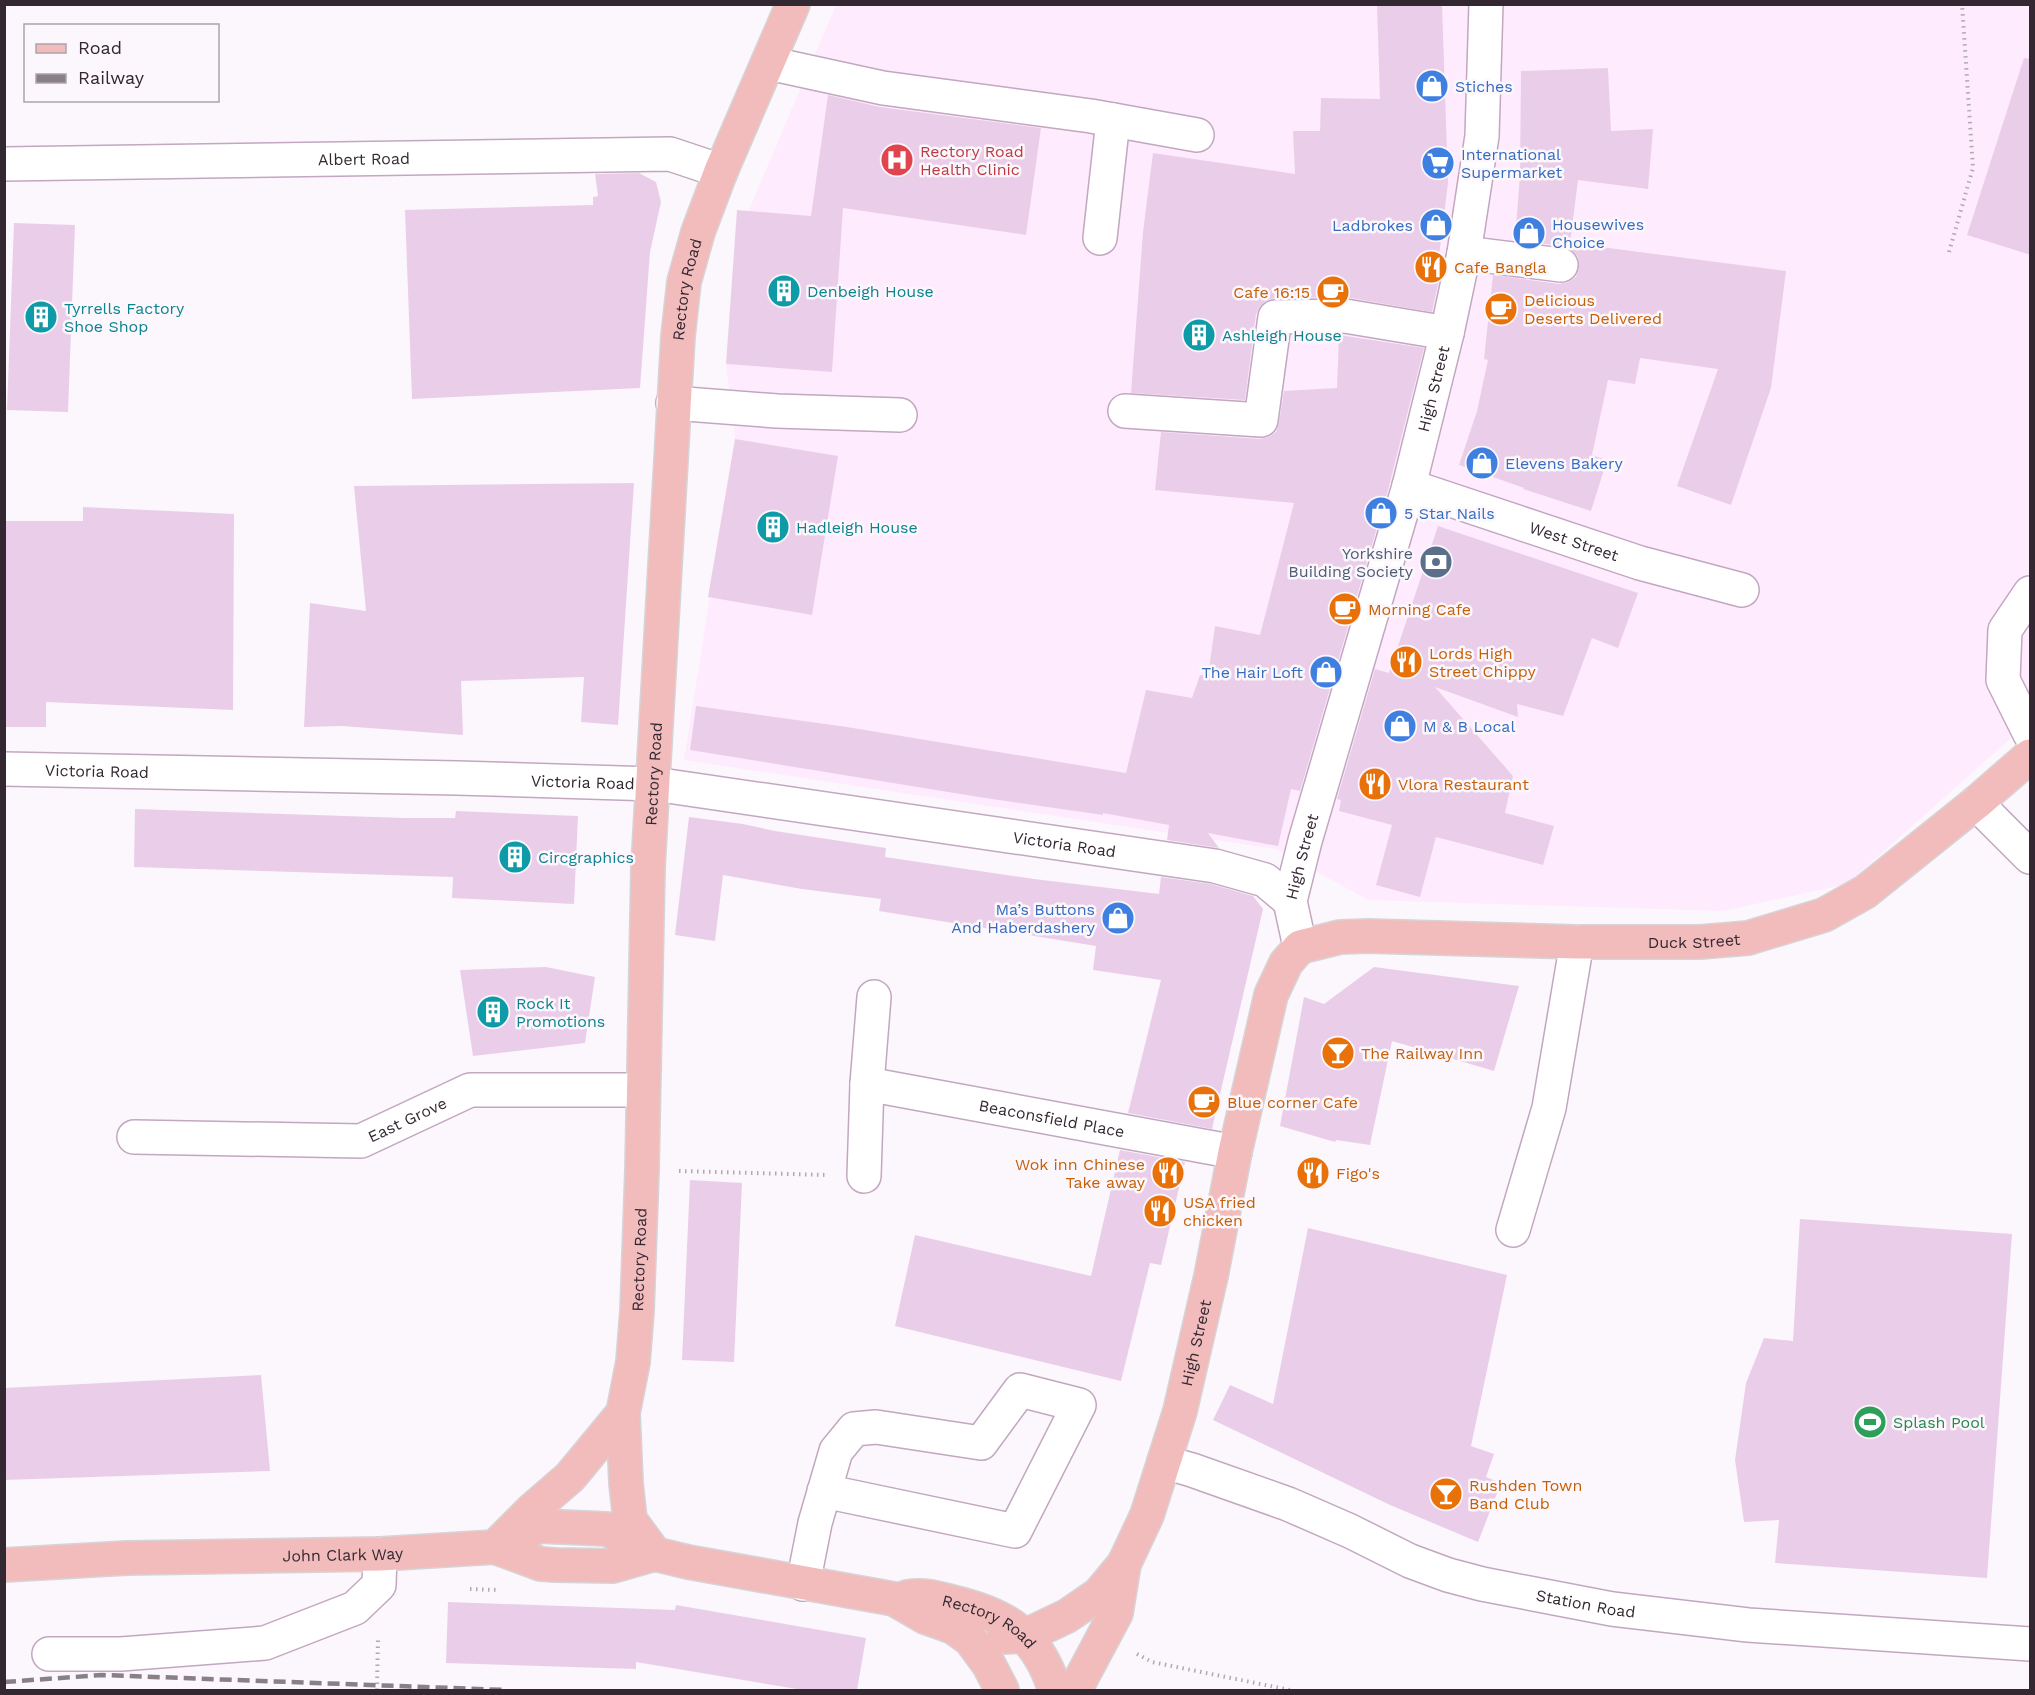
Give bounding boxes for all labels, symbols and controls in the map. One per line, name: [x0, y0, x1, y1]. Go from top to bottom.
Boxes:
legend: [24, 24, 219, 102]
text: Road: [78, 37, 122, 58]
text: Railway: [78, 67, 145, 88]
shop icon: Stiches: [1414, 68, 1450, 104]
place label: Stiches: [1455, 77, 1513, 96]
hospital icon: Rectory Road Health Clinic: [879, 142, 915, 178]
place label: Rectory Road Health Clinic: [920, 142, 1024, 179]
supermarket icon: International Supermarket: [1420, 145, 1456, 181]
place label: International Supermarket: [1461, 145, 1562, 182]
street label: Albert Road: [318, 149, 410, 169]
shop icon: Ladbrokes: [1418, 207, 1454, 243]
shop icon: Housewives Choice: [1511, 215, 1547, 251]
place label: Housewives Choice: [1552, 215, 1644, 252]
place label: Ladbrokes: [1332, 216, 1413, 235]
street label: Rectory Road: [669, 236, 706, 342]
restaurant icon: Cafe Bangla: [1413, 249, 1449, 285]
place label: Cafe Bangla: [1454, 258, 1547, 277]
building icon: Denbeigh House: [766, 273, 802, 309]
cafe icon: Cafe 16:15: [1315, 274, 1351, 310]
place label: Denbeigh House: [807, 282, 934, 301]
place label: Cafe 16:15: [1233, 283, 1310, 302]
cafe icon: Delicious Deserts Delivered: [1483, 291, 1519, 327]
place label: Delicious Deserts Delivered: [1524, 291, 1662, 328]
building icon: Tyrrells Factory Shoe Shop: [23, 299, 59, 335]
place label: Tyrrells Factory Shoe Shop: [64, 299, 185, 336]
building icon: Ashleigh House: [1181, 317, 1217, 353]
place label: Ashleigh House: [1222, 326, 1342, 345]
street label: High Street: [1414, 344, 1454, 434]
shop icon: Elevens Bakery: [1464, 445, 1500, 481]
place label: Elevens Bakery: [1505, 454, 1624, 473]
shop icon: 5 Star Nails: [1363, 495, 1399, 531]
place label: 5 Star Nails: [1404, 504, 1495, 523]
building icon: Hadleigh House: [755, 509, 791, 545]
place label: Hadleigh House: [796, 518, 918, 537]
street label: West Street: [1527, 518, 1621, 565]
place label: Yorkshire Building Society: [1288, 544, 1414, 581]
bank icon: Yorkshire Building Society: [1418, 544, 1454, 580]
cafe icon: Morning Cafe: [1327, 591, 1363, 627]
place label: Morning Cafe: [1368, 600, 1471, 619]
restaurant icon: Lords High Street Chippy: [1388, 644, 1424, 680]
place label: Lords High Street Chippy: [1429, 644, 1537, 681]
shop icon: The Hair Loft: [1308, 654, 1344, 690]
place label: The Hair Loft: [1202, 663, 1303, 682]
shop icon: M & B Local: [1382, 708, 1418, 744]
place label: M & B Local: [1423, 717, 1515, 736]
street label: Rectory Road: [641, 722, 666, 826]
street label: Victoria Road: [45, 761, 149, 782]
restaurant icon: Vlora Restaurant: [1357, 766, 1393, 802]
street label: Victoria Road: [531, 771, 635, 793]
place label: Vlora Restaurant: [1398, 775, 1529, 794]
street label: High Street: [1282, 811, 1323, 902]
street label: Victoria Road: [1012, 828, 1117, 861]
building icon: Circgraphics: [497, 839, 533, 875]
place label: Circgraphics: [538, 848, 634, 867]
place label: Ma’s Buttons And Haberdashery: [951, 900, 1096, 937]
shop icon: Ma’s Buttons And Haberdashery: [1100, 900, 1136, 936]
street label: Duck Street: [1648, 930, 1741, 952]
building icon: Rock It Promotions: [475, 994, 511, 1030]
place label: Rock It Promotions: [516, 994, 605, 1031]
bar icon: The Railway Inn: [1320, 1035, 1356, 1071]
place label: The Railway Inn: [1361, 1044, 1483, 1063]
cafe icon: Blue corner Cafe: [1186, 1084, 1222, 1120]
street label: East Grove: [365, 1093, 450, 1146]
place label: Blue corner Cafe: [1227, 1093, 1358, 1112]
street label: Beaconsfield Place: [977, 1096, 1126, 1141]
place label: Wok inn Chinese Take away: [1015, 1155, 1146, 1192]
restaurant icon: Wok inn Chinese Take away: [1150, 1155, 1186, 1191]
restaurant icon: Figo's: [1295, 1155, 1331, 1191]
place label: Figo's: [1336, 1164, 1380, 1183]
restaurant icon: USA fried chicken: [1142, 1193, 1178, 1229]
place label: USA fried chicken: [1183, 1193, 1256, 1230]
street label: Rectory Road: [628, 1207, 651, 1312]
street label: High Street: [1177, 1298, 1215, 1388]
sports icon: Splash Pool: [1852, 1404, 1888, 1440]
place label: Splash Pool: [1893, 1413, 1985, 1432]
bar icon: Rushden Town Band Club: [1428, 1476, 1464, 1512]
place label: Rushden Town Band Club: [1469, 1476, 1582, 1513]
street label: John Clark Way: [282, 1544, 404, 1566]
street label: Station Road: [1534, 1586, 1637, 1622]
street label: Rectory Road: [940, 1591, 1040, 1652]

